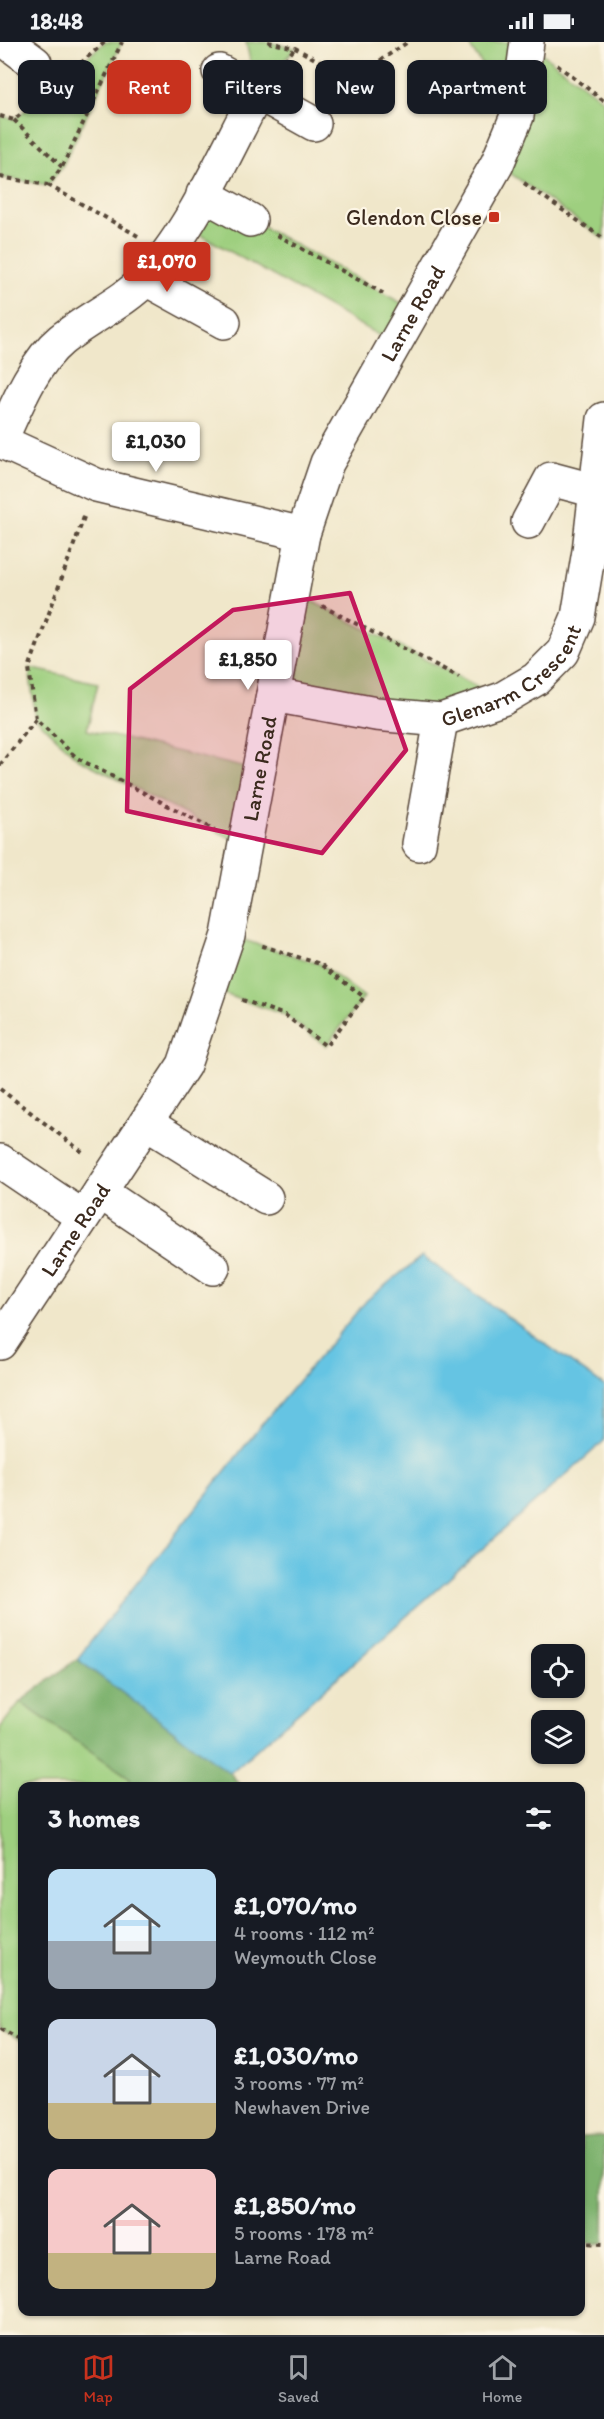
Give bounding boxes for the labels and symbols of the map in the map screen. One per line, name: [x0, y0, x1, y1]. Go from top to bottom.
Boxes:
place label: Glendon Close: [346, 204, 482, 231]
marker: Glendon Close: [487, 210, 501, 224]
pin: £1,070: [118, 242, 216, 293]
street label: Larne Road: [375, 260, 451, 366]
pin: £1,030: [107, 422, 205, 473]
street label: Glenarm Crescent: [437, 620, 587, 733]
pin: £1,850: [199, 640, 297, 691]
street label: Larne Road: [237, 714, 283, 824]
street label: Larne Road: [35, 1178, 116, 1282]

